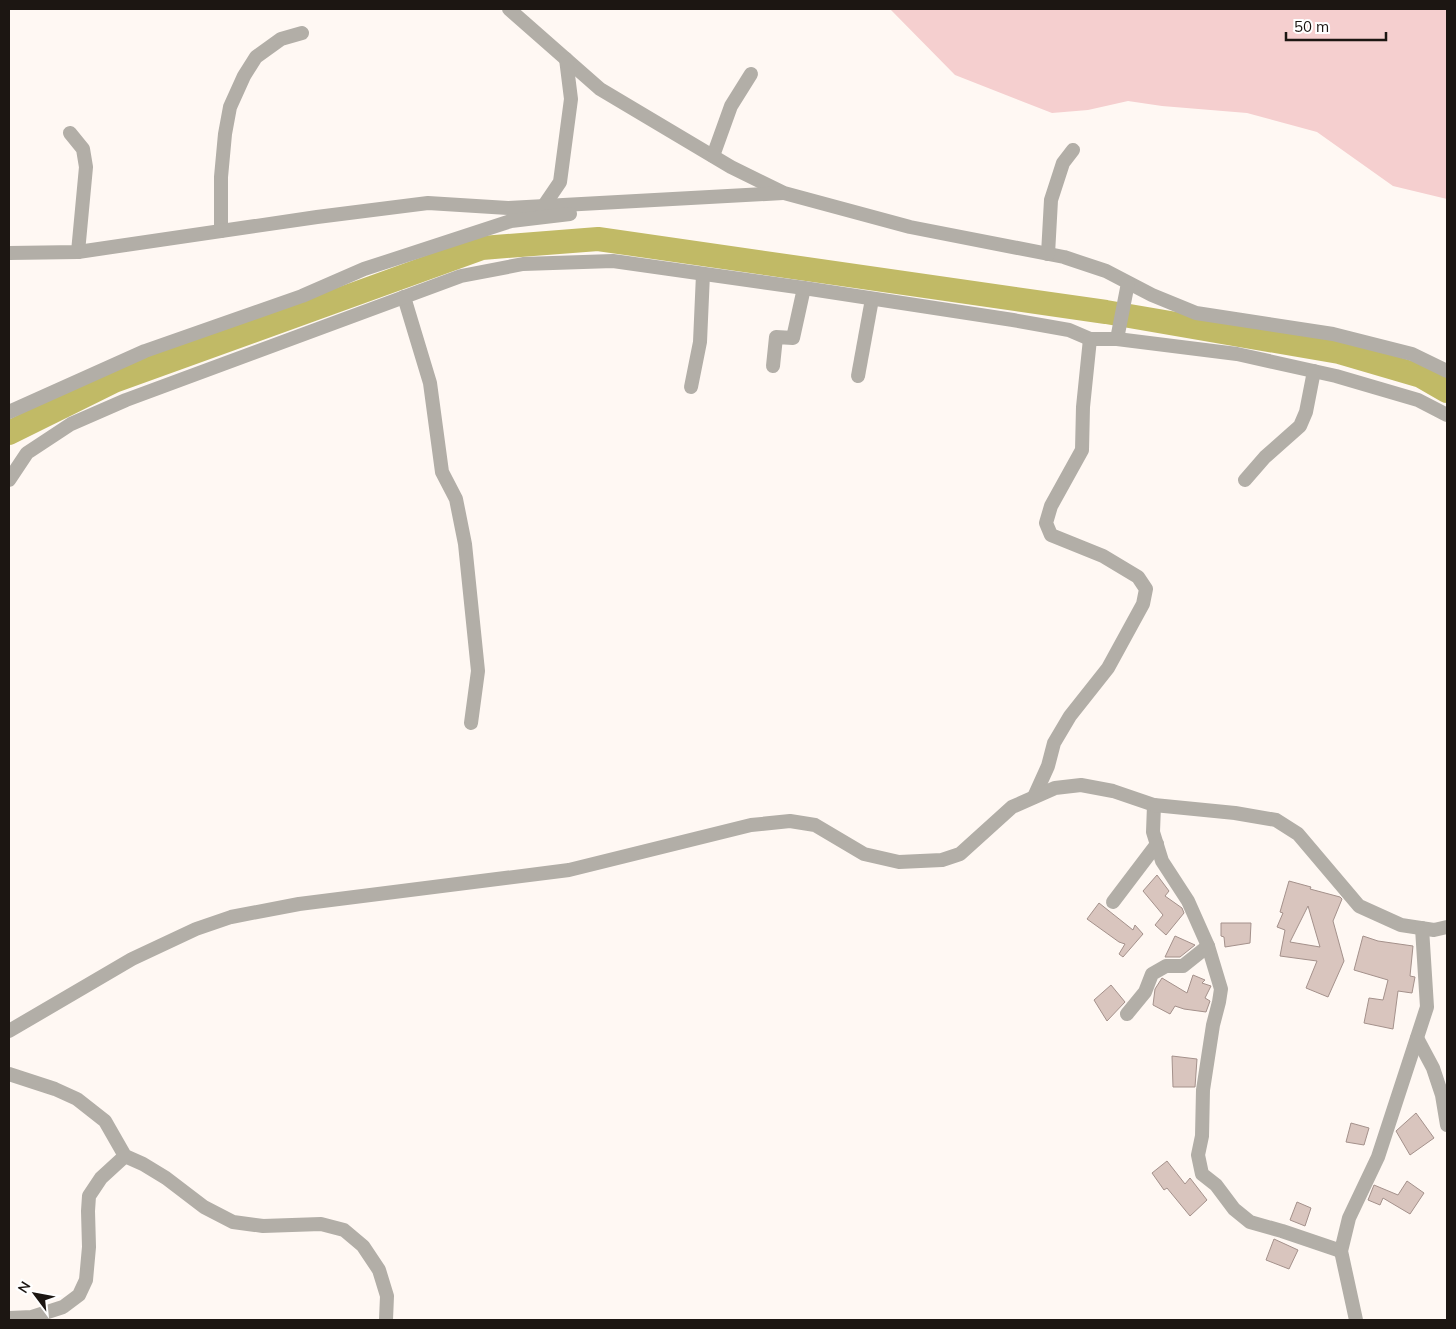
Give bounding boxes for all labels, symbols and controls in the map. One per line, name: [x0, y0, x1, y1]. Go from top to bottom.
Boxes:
scale bar: [1286, 10, 1386, 42]
text: 50 m: [1294, 17, 1329, 36]
north arrow: [10, 1269, 60, 1319]
text: N: [14, 1278, 34, 1296]

